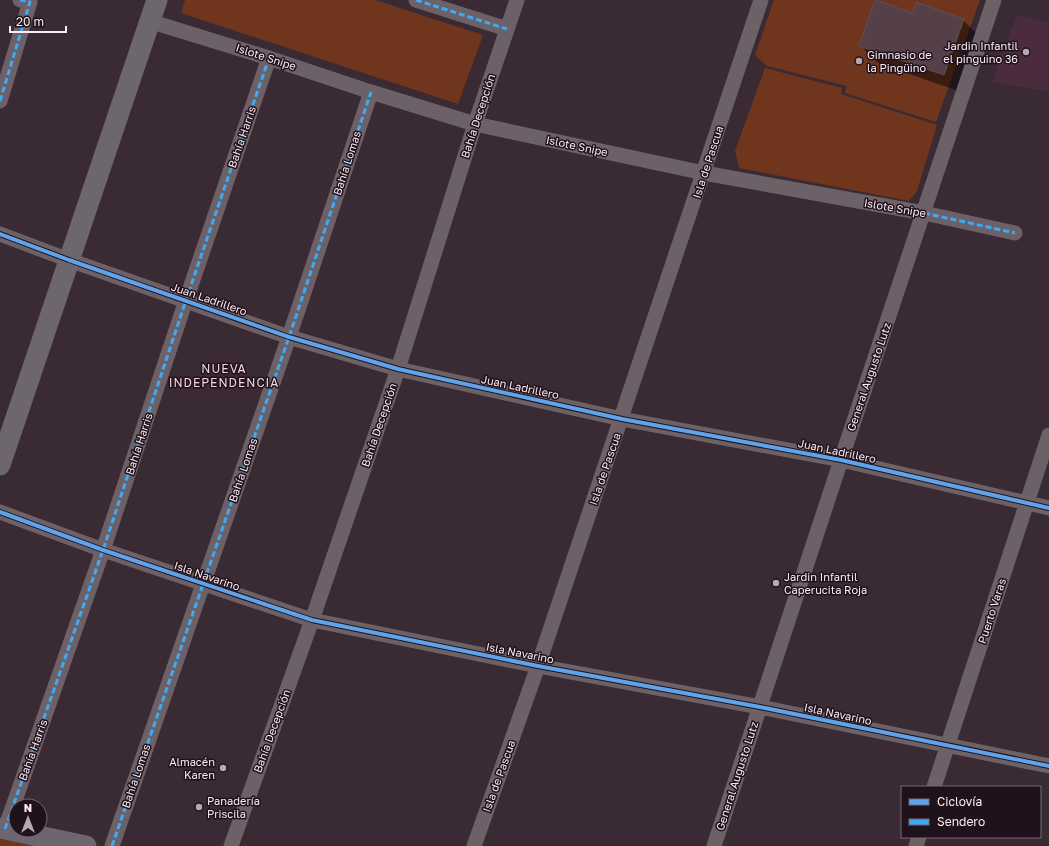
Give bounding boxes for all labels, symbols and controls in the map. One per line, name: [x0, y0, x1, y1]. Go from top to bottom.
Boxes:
scale bar: [10, 8, 66, 34]
text: 20 m: [16, 14, 44, 29]
place label: Jardin Infantil el pinguino 36: [943, 39, 1018, 65]
street label: Islote Snipe: [234, 41, 298, 72]
marker: Jardin Infantil el pinguino 36: [1021, 47, 1031, 57]
place label: Gimnasio de la Pingüino: [867, 48, 932, 74]
marker: Gimnasio de la Pingüino: [854, 56, 864, 66]
street label: Bahía Decepción: [458, 72, 497, 160]
street label: Bahía Harris: [225, 104, 258, 169]
street label: Isla de Pascua: [690, 124, 725, 200]
street label: Bahía Lomas: [330, 129, 363, 197]
street label: Islote Snipe: [545, 133, 609, 158]
street label: Islote Snipe: [863, 196, 927, 219]
street label: Juan Ladrillero: [170, 279, 249, 318]
street label: General Augusto Lutz: [844, 321, 893, 433]
district label: NUEVA INDEPENDENCIA: [169, 361, 279, 390]
street label: Juan Ladrillero: [480, 372, 561, 401]
street label: Bahía Decepción: [358, 381, 399, 468]
street label: Bahía Harris: [122, 411, 155, 476]
street label: Isla de Pascua: [586, 431, 623, 507]
street label: Bahía Lomas: [226, 436, 260, 504]
street label: Juan Ladrillero: [797, 436, 878, 465]
street label: Isla Navarino: [173, 558, 242, 593]
place label: Jardin Infantil Caperucita Roja: [784, 570, 867, 596]
street label: Puerto Varas: [975, 577, 1008, 645]
marker: Jardin Infantil Caperucita Roja: [771, 578, 781, 588]
street label: Isla Navarino: [485, 640, 555, 666]
street label: Bahía Decepción: [250, 687, 293, 774]
street label: Isla Navarino: [803, 700, 873, 727]
street label: Bahía Harris: [15, 717, 50, 782]
street label: General Augusto Lutz: [713, 719, 760, 832]
street label: Isla de Pascua: [479, 738, 518, 814]
street label: Bahía Lomas: [119, 742, 153, 810]
place label: Almacén Karen: [169, 755, 215, 781]
marker: Almacén Karen: [218, 763, 228, 773]
legend: [901, 786, 1041, 838]
place label: Panadería Priscila: [207, 794, 260, 820]
text: Ciclovía: [937, 794, 982, 809]
north arrow: [8, 798, 48, 838]
text: N: [24, 801, 32, 814]
marker: Panadería Priscila: [194, 802, 204, 812]
text: Sendero: [937, 814, 985, 829]

